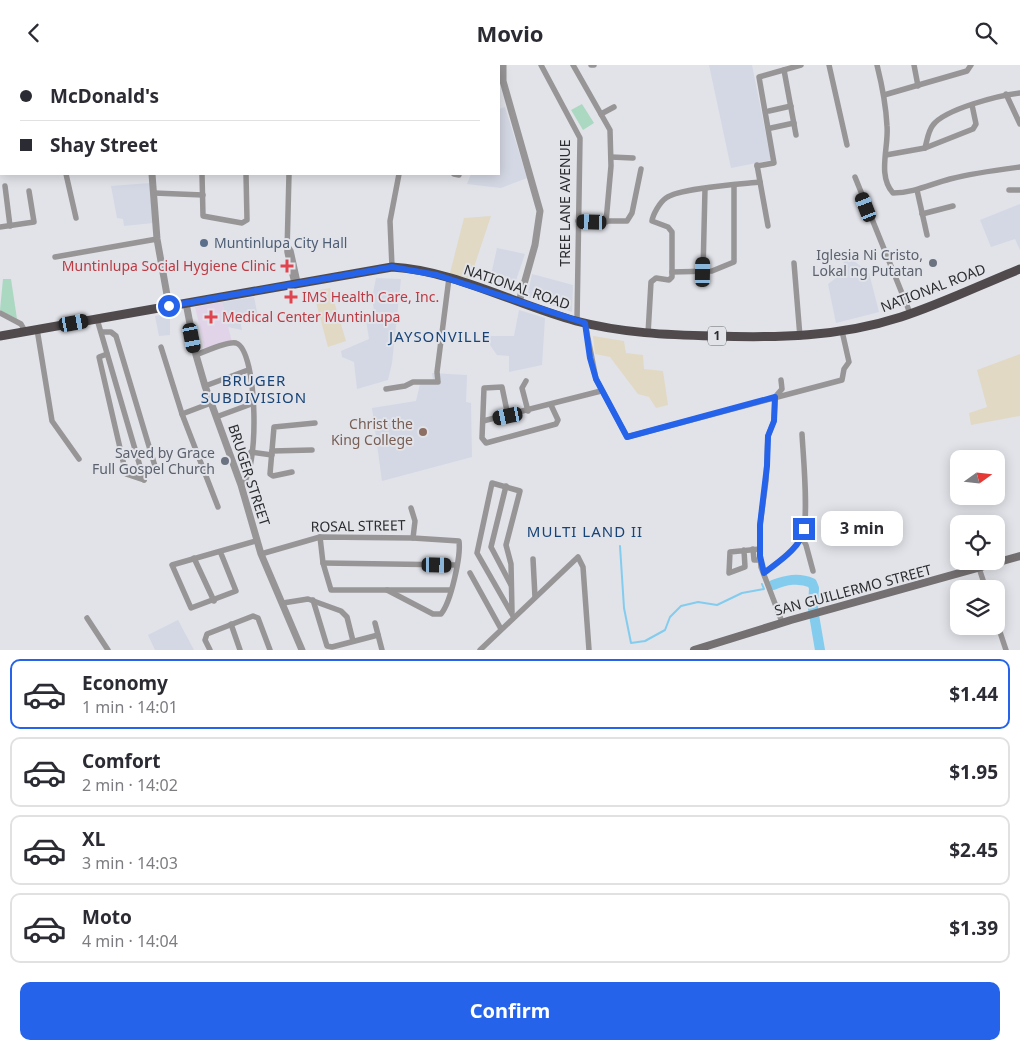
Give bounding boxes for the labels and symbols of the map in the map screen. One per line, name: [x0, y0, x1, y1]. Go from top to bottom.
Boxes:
street label: TREE LANE AVENUE: [555, 139, 574, 267]
car: [853, 190, 878, 224]
car: [576, 214, 607, 230]
place label: Muntinlupa City Hall: [214, 233, 347, 252]
marker: Muntinlupa City Hall: [198, 237, 210, 249]
place label: Iglesia Ni Cristo, Lokal ng Putatan: [812, 245, 923, 280]
place label: Muntinlupa Social Hygiene Clinic: [62, 256, 276, 275]
car: [695, 257, 710, 287]
marker: Iglesia Ni Cristo, Lokal ng Putatan: [927, 257, 939, 269]
marker: Muntinlupa Social Hygiene Clinic: [280, 259, 294, 273]
street label: NATIONAL ROAD: [462, 259, 573, 314]
street label: NATIONAL ROAD: [878, 259, 988, 316]
place label: IMS Health Care, Inc.: [302, 287, 439, 306]
marker: IMS Health Care, Inc.: [284, 290, 298, 304]
route start: [158, 295, 180, 317]
place label: Medical Center Muntinlupa: [222, 307, 400, 326]
marker: Medical Center Muntinlupa: [204, 310, 218, 324]
car: [57, 313, 90, 333]
car: [181, 322, 202, 354]
district label: JAYSONVILLE: [387, 326, 491, 346]
road number: 1: [708, 327, 726, 345]
district label: BRUGER SUBDIVISION: [201, 370, 307, 407]
car: [491, 406, 524, 426]
place label: Christ the King College: [331, 414, 413, 449]
street label: BRUGER STREET: [224, 422, 275, 528]
marker: Christ the King College: [417, 426, 429, 438]
place label: Saved by Grace Full Gospel Church: [92, 443, 215, 478]
north arrow: [950, 450, 1005, 505]
marker: Saved by Grace Full Gospel Church: [219, 455, 231, 467]
callout: 3 min: [822, 511, 904, 547]
street label: ROSAL STREET: [310, 515, 406, 536]
route end: [793, 518, 815, 540]
district label: MULTI LAND II: [527, 521, 643, 541]
car: [421, 557, 452, 573]
street label: SAN GUILLERMO STREET: [772, 559, 934, 620]

